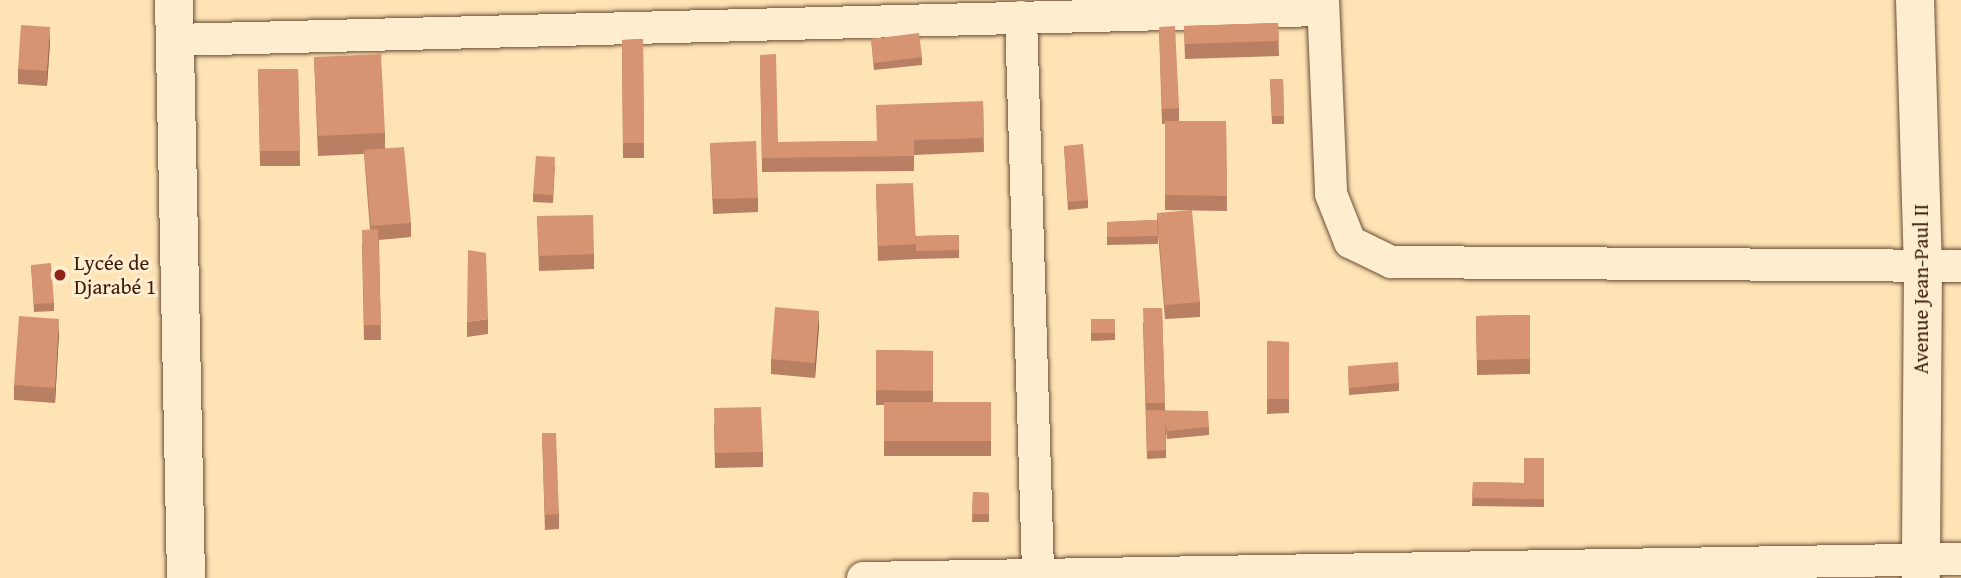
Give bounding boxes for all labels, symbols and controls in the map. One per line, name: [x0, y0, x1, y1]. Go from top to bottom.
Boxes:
street label: Avenue Jean-Paul II: [1908, 204, 1934, 374]
place label: Lycée de Djarabé 1: [74, 250, 156, 300]
marker: Lycée de Djarabé 1: [52, 267, 68, 283]

